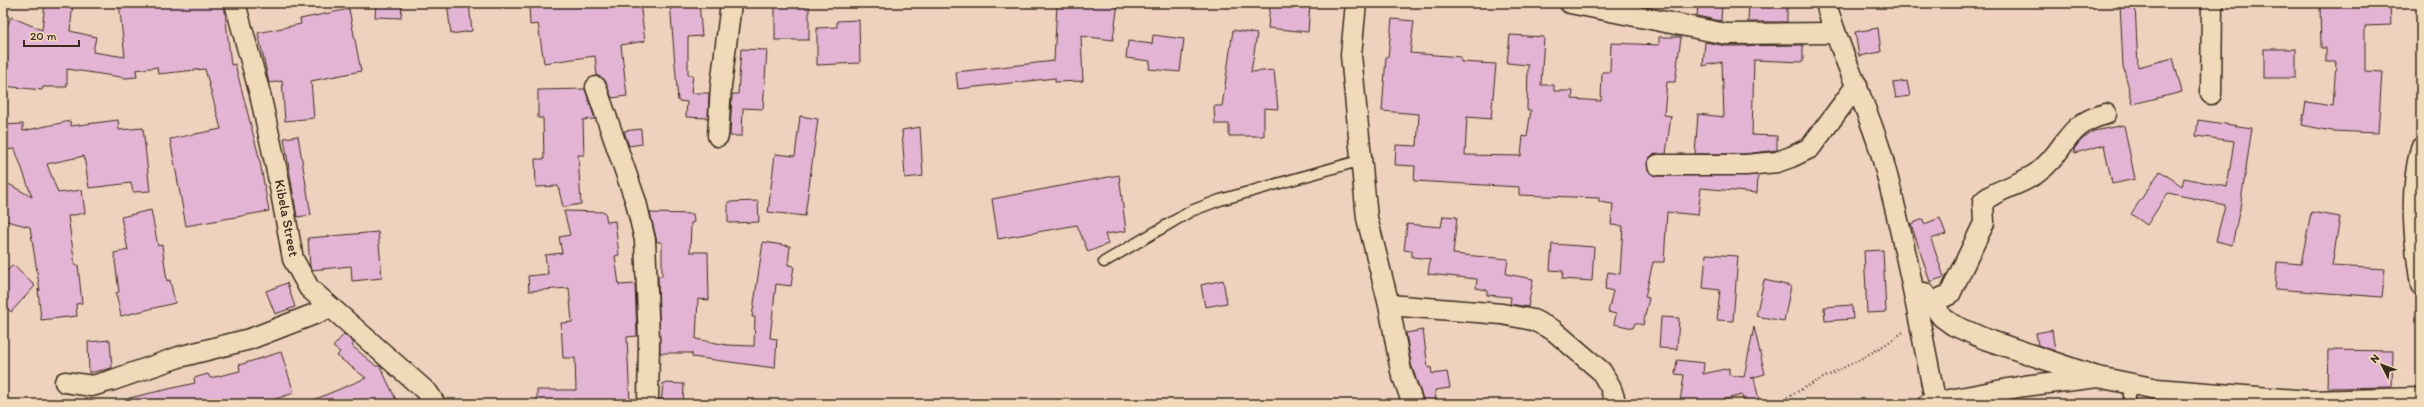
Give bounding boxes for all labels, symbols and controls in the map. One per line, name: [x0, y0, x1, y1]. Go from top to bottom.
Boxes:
scale bar: [24, 22, 79, 48]
text: 20 m: [30, 29, 57, 43]
street label: Kibela Street: [271, 178, 302, 258]
north arrow: [2362, 345, 2402, 385]
text: N: [2368, 352, 2382, 366]

